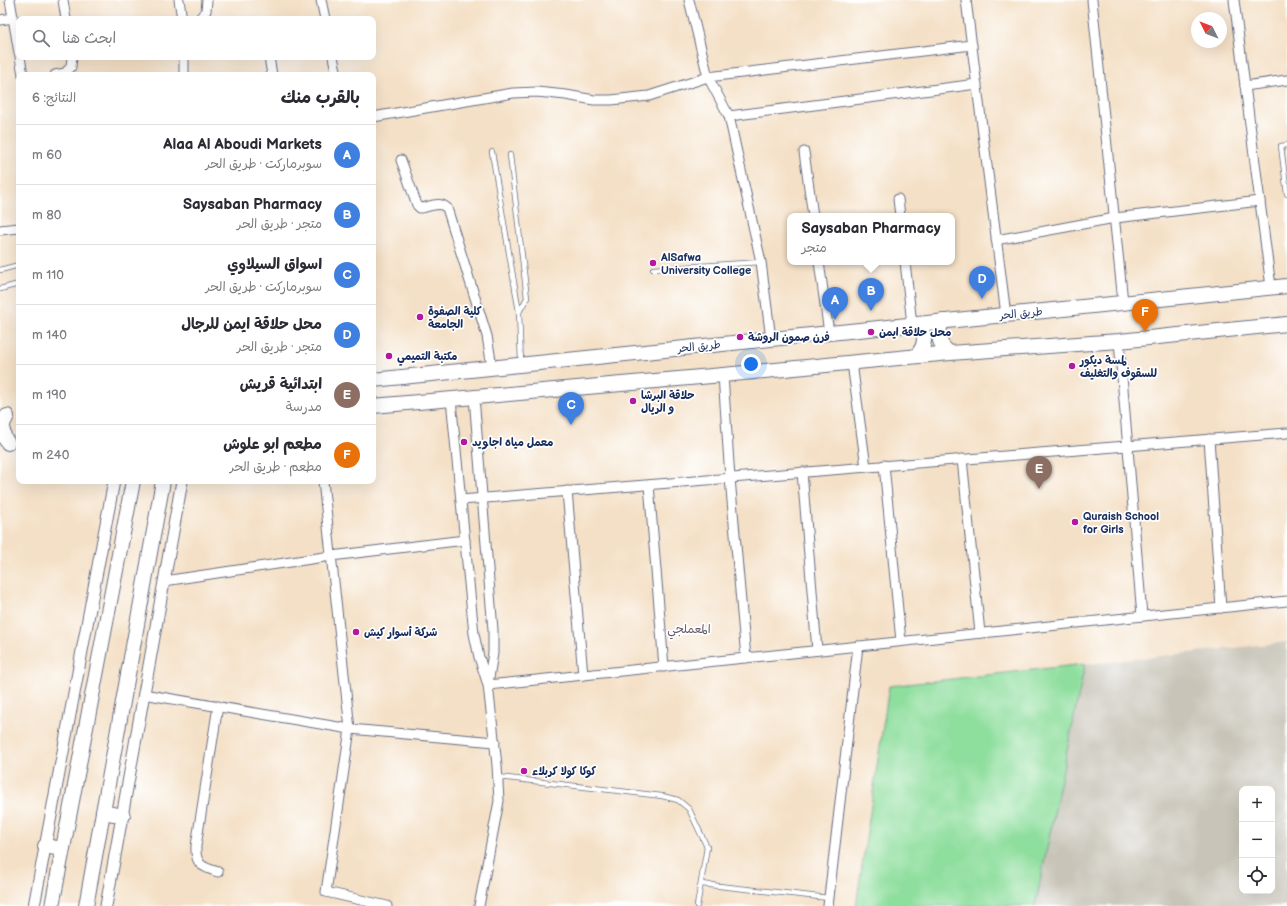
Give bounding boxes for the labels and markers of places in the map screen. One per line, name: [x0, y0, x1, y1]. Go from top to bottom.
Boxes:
place label: AlSafwa University College: [660, 251, 751, 277]
marker: AlSafwa University College: [648, 258, 658, 268]
pin: D: [969, 266, 995, 299]
pin: B: [858, 278, 884, 311]
pin: A: [822, 287, 848, 320]
pin: F: [1132, 299, 1158, 332]
place label: كلية الصفوة الجامعة: [428, 305, 482, 331]
marker: كلية الصفوة الجامعة: [415, 312, 425, 322]
place label: محل حلاقة ايمن: [879, 326, 951, 339]
marker: محل حلاقة ايمن: [866, 327, 876, 337]
place label: فرن صمون الروشة: [748, 331, 830, 345]
marker: فرن صمون الروشة: [735, 332, 745, 342]
place label: مكتبة التميمي: [397, 350, 457, 366]
marker: مكتبة التميمي: [384, 351, 394, 361]
place label: لمسة ديكور للسقوف والتغليف: [1079, 354, 1157, 381]
marker: لمسة ديكور للسقوف والتغليف: [1067, 361, 1077, 371]
place label: حلاقة البرشا و الريال: [641, 389, 694, 415]
pin: C: [558, 392, 584, 425]
marker: حلاقة البرشا و الريال: [628, 396, 638, 406]
place label: معمل مياه اجاويد: [472, 436, 553, 450]
marker: معمل مياه اجاويد: [459, 437, 469, 447]
pin: E: [1026, 456, 1052, 489]
place label: Quraish School for Girls: [1083, 510, 1159, 536]
marker: Quraish School for Girls: [1070, 517, 1080, 527]
place label: شركة أسوار كيش: [364, 626, 437, 640]
marker: شركة أسوار كيش: [351, 627, 361, 637]
place label: كوكا كولا كربلاء: [532, 765, 596, 779]
marker: كوكا كولا كربلاء: [519, 766, 529, 776]

